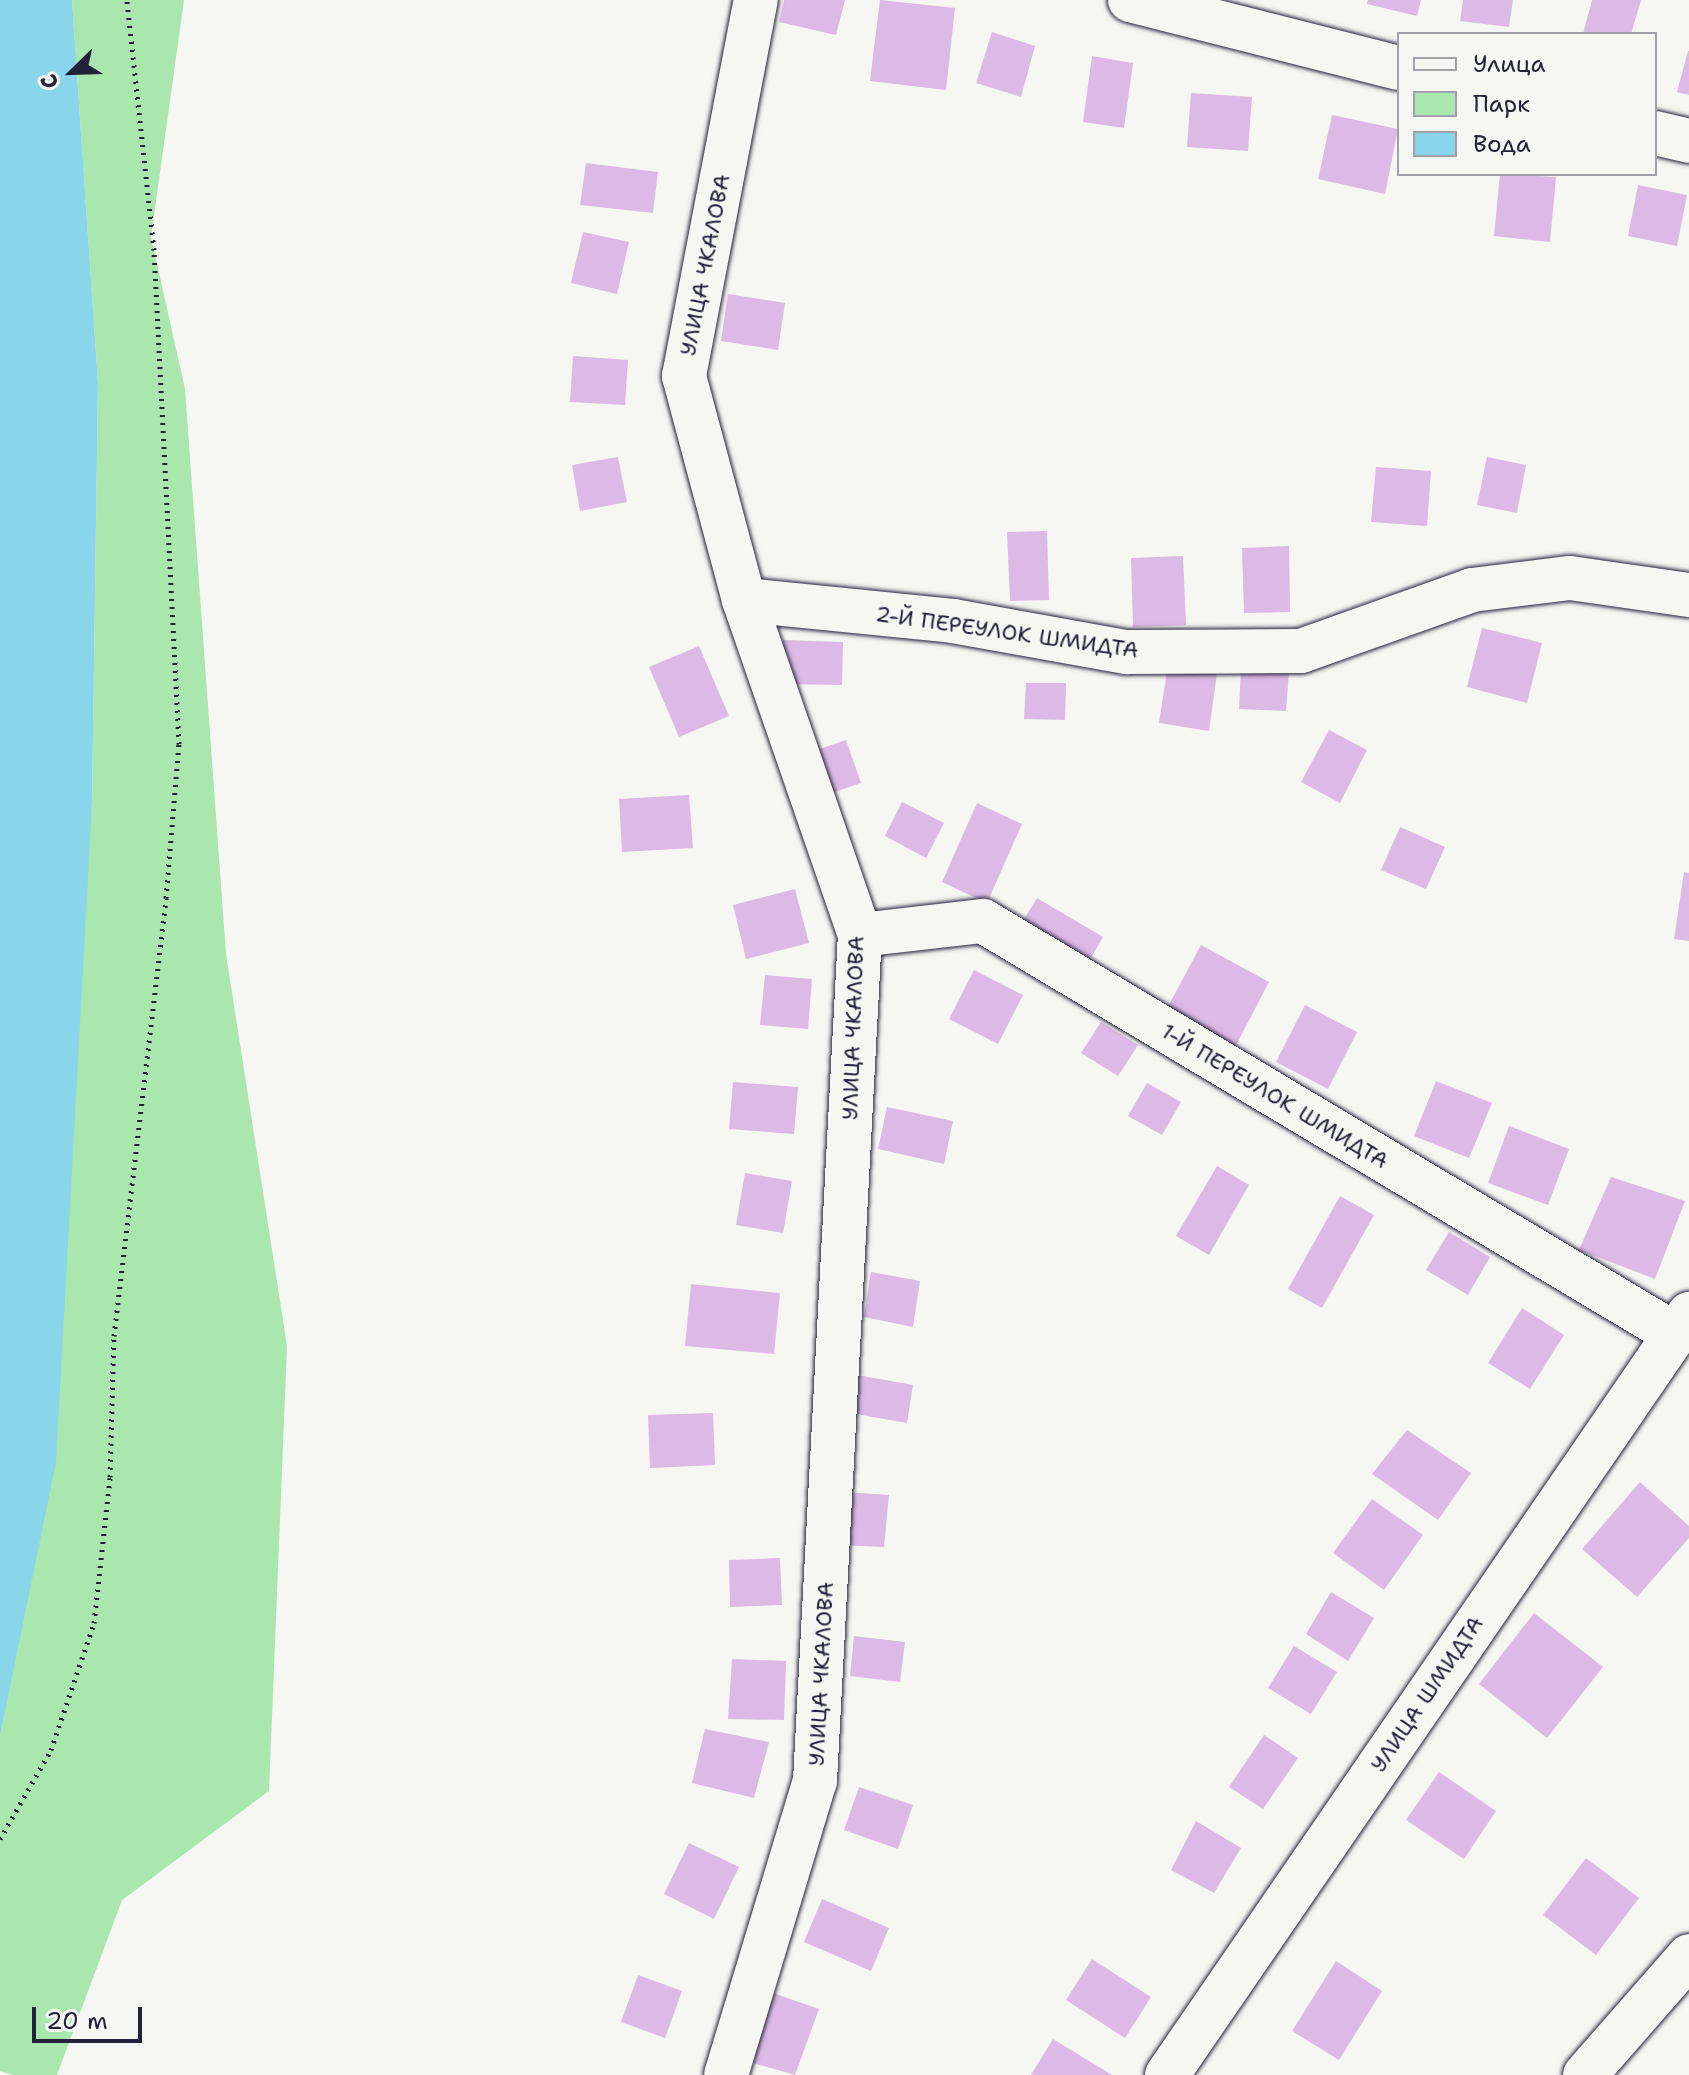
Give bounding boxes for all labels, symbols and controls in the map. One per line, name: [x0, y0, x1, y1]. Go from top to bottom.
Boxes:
north arrow: [32, 32, 112, 112]
legend: [1397, 32, 1657, 176]
text: Улица: [1473, 48, 1546, 80]
text: С: [33, 70, 65, 93]
text: Парк: [1473, 88, 1530, 120]
text: Вода: [1473, 128, 1531, 160]
street label: УЛИЦА ЧКАЛОВА: [674, 172, 736, 358]
street label: 2-Й ПЕРЕУЛОК ШМИДТА: [874, 600, 1140, 664]
street label: УЛИЦА ЧКАЛОВА: [837, 935, 869, 1121]
street label: 1-Й ПЕРЕУЛОК ШМИДТА: [1157, 1018, 1393, 1174]
street label: УЛИЦА ЧКАЛОВА: [803, 1581, 839, 1767]
street label: УЛИЦА ШМИДТА: [1365, 1611, 1489, 1777]
scale bar: [36, 1991, 146, 2041]
text: 20 m: [46, 2005, 108, 2037]

